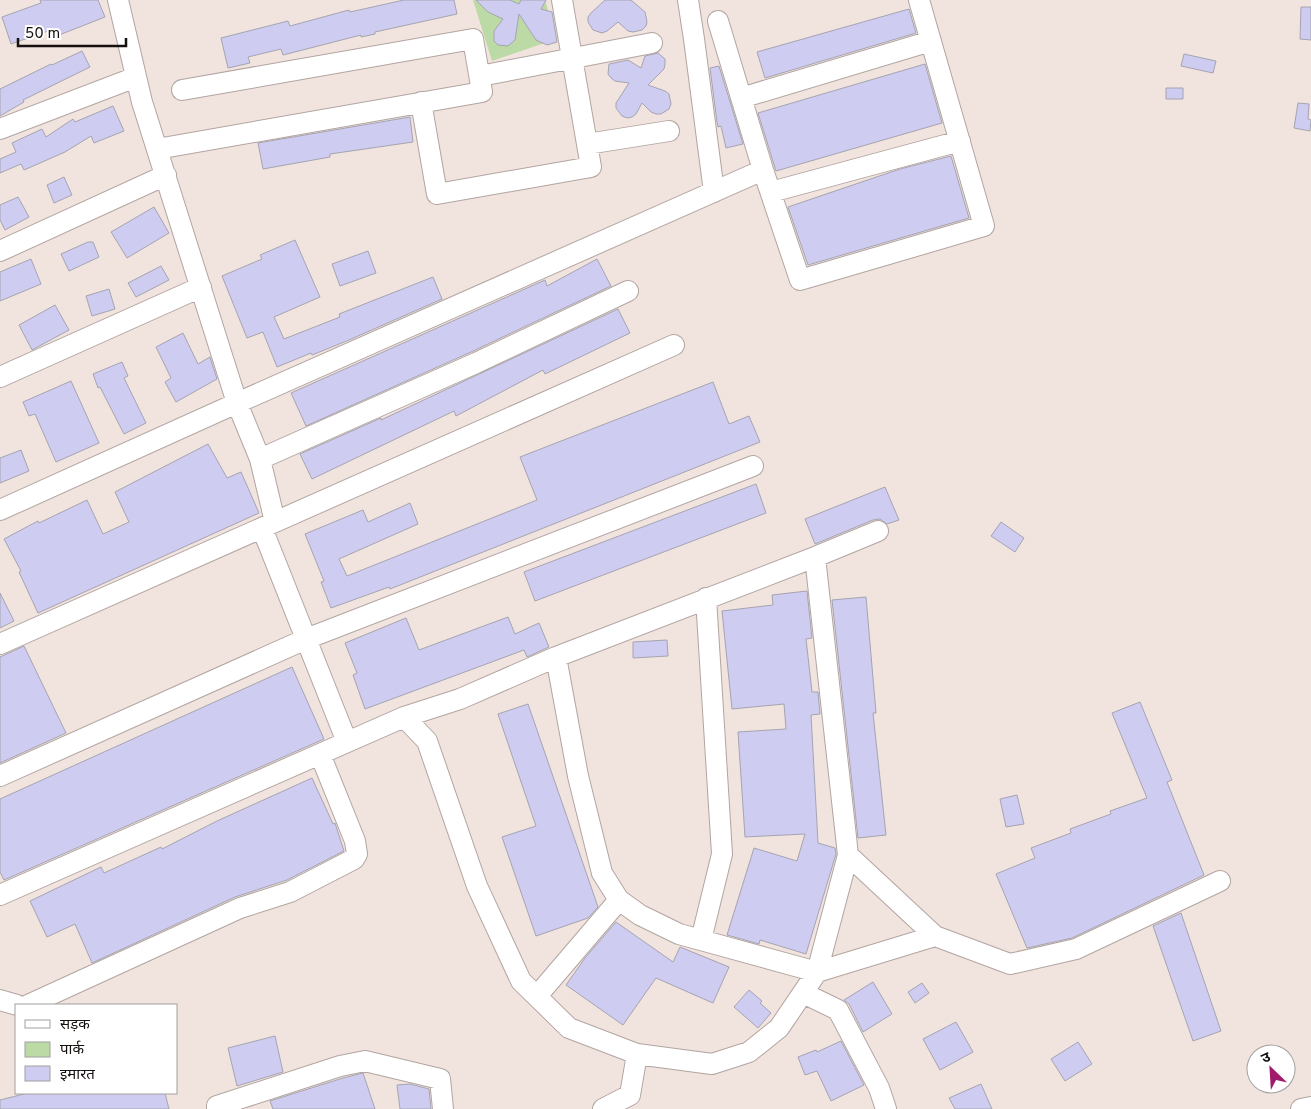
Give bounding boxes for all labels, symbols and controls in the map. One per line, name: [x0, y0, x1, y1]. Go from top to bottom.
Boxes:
scale bar: [18, 15, 125, 47]
text: 50 m: [25, 25, 60, 44]
legend: [15, 1004, 178, 1094]
text: सड़क: [60, 1016, 90, 1035]
text: पार्क: [60, 1040, 84, 1060]
north arrow: [1246, 1044, 1296, 1094]
text: उ: [1259, 1049, 1274, 1068]
text: इमारत: [60, 1066, 95, 1085]

